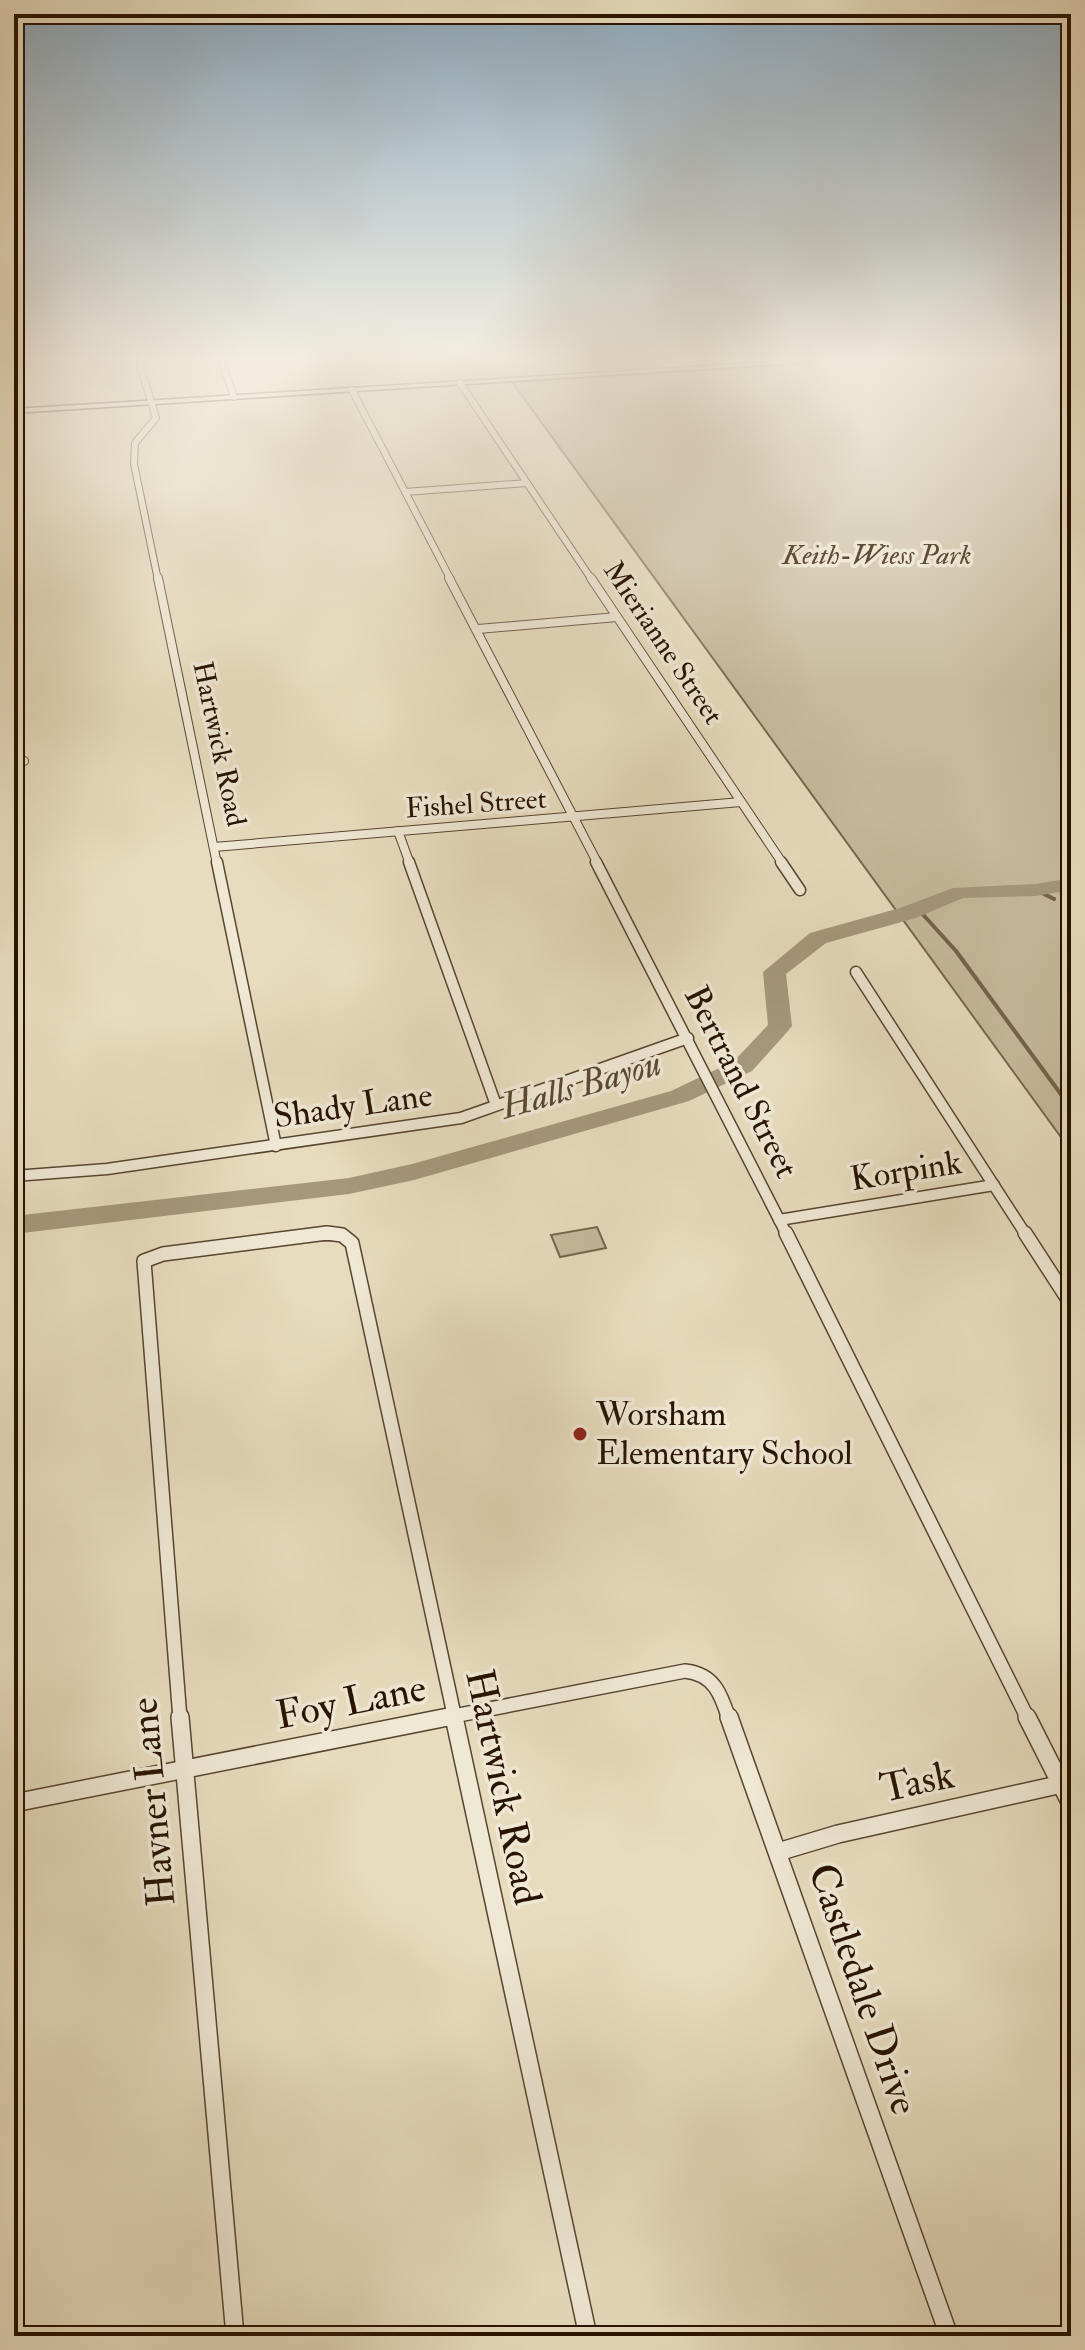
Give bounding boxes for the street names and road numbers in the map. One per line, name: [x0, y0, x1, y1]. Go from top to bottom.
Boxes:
street label: Mierianne Street: [596, 555, 730, 731]
street label: Hartwick Road: [184, 658, 254, 830]
street label: Fishel Street: [404, 782, 548, 826]
street label: Bertrand Street: [674, 979, 808, 1185]
street label: Shady Lane: [271, 1074, 435, 1138]
street label: Korpink: [847, 1141, 965, 1201]
street label: Foy Lane: [272, 1662, 430, 1742]
street label: Hartwick Road: [453, 1665, 553, 1910]
street label: Havner Lane: [118, 1696, 188, 1908]
street label: Task: [875, 1749, 959, 1815]
street label: Castledale Drive: [796, 1857, 930, 2121]

